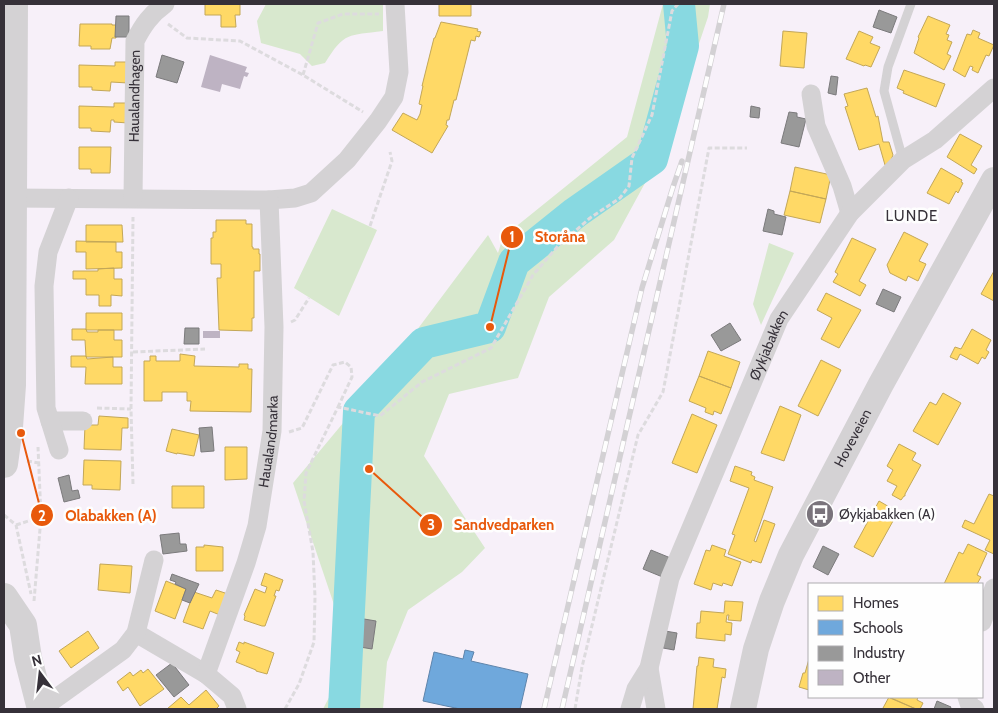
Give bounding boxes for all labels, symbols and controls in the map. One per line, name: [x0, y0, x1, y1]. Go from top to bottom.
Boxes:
street label: Haualandhagen: [125, 49, 144, 142]
district label: LUNDE: [886, 207, 938, 225]
callout: Storåna: [500, 222, 595, 252]
text: 1: [509, 228, 515, 246]
text: Storåna: [535, 228, 586, 246]
street label: Øykjabakken: [745, 306, 792, 383]
street label: Haualandmarka: [254, 395, 282, 489]
street label: Hoveveien: [830, 406, 875, 470]
bus stop icon: Øykjabakken (A): [805, 499, 835, 529]
callout: Olabakken (A): [30, 500, 167, 530]
place label: Øykjabakken (A): [839, 505, 935, 523]
text: 2: [38, 507, 46, 525]
text: Olabakken (A): [65, 507, 157, 525]
callout: Sandvedparken: [419, 510, 564, 540]
text: 3: [427, 516, 435, 534]
text: Sandvedparken: [454, 516, 554, 534]
legend: [808, 583, 983, 698]
text: Homes: [853, 594, 899, 612]
text: Schools: [853, 619, 903, 637]
text: Industry: [853, 644, 905, 662]
north arrow: [15, 648, 65, 698]
text: N: [30, 650, 44, 670]
text: Other: [853, 669, 890, 687]

